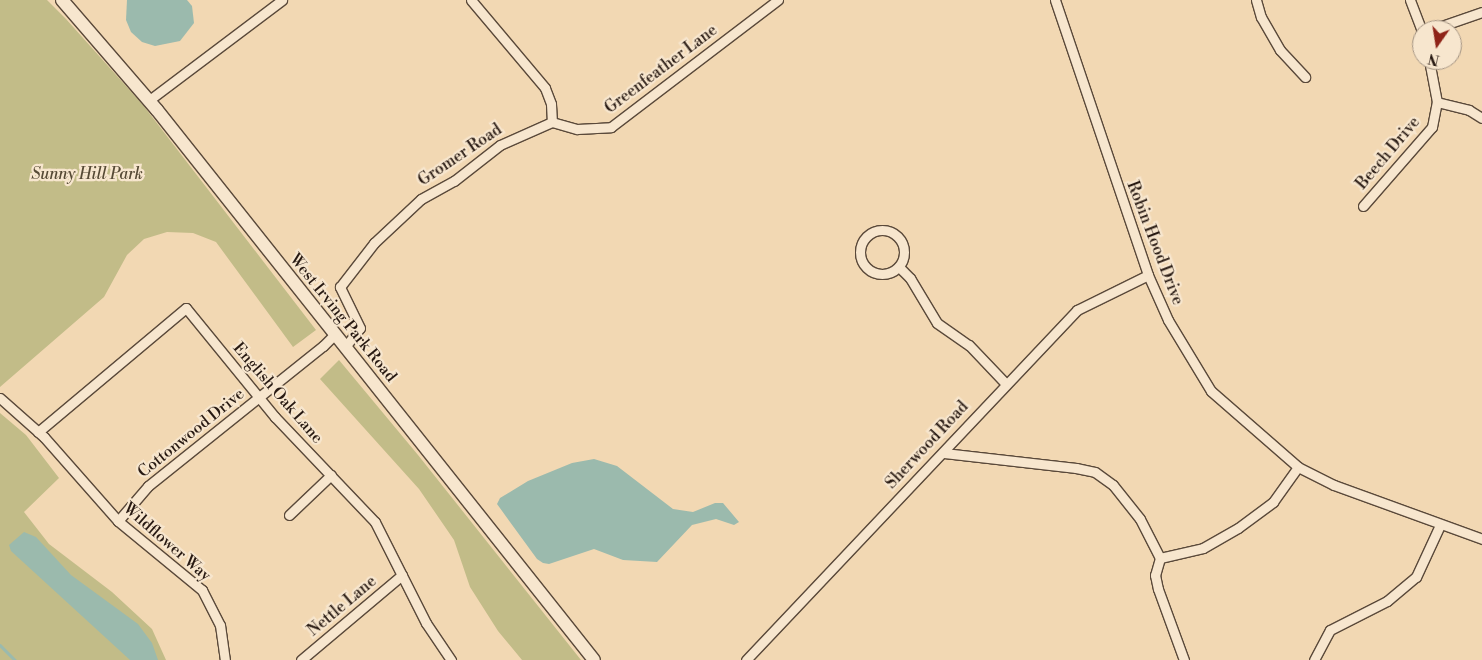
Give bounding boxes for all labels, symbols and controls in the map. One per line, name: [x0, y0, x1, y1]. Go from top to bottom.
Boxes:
street label: Greenfeather Lane: [601, 20, 721, 118]
north arrow: [1412, 20, 1462, 70]
text: N: [1426, 49, 1441, 69]
street label: Beech Drive: [1352, 113, 1424, 193]
street label: Gromer Road: [414, 120, 506, 190]
park label: Sunny Hill Park: [31, 164, 143, 184]
street label: Robin Hood Drive: [1123, 178, 1187, 308]
street label: West Irving Park Road: [285, 250, 401, 386]
street label: English Oak Lane: [229, 339, 327, 447]
street label: Cottonwood Drive: [134, 384, 248, 482]
street label: Sherwood Road: [882, 397, 972, 493]
street label: Wildflower Way: [119, 499, 215, 585]
street label: Nettle Lane: [304, 572, 380, 640]

